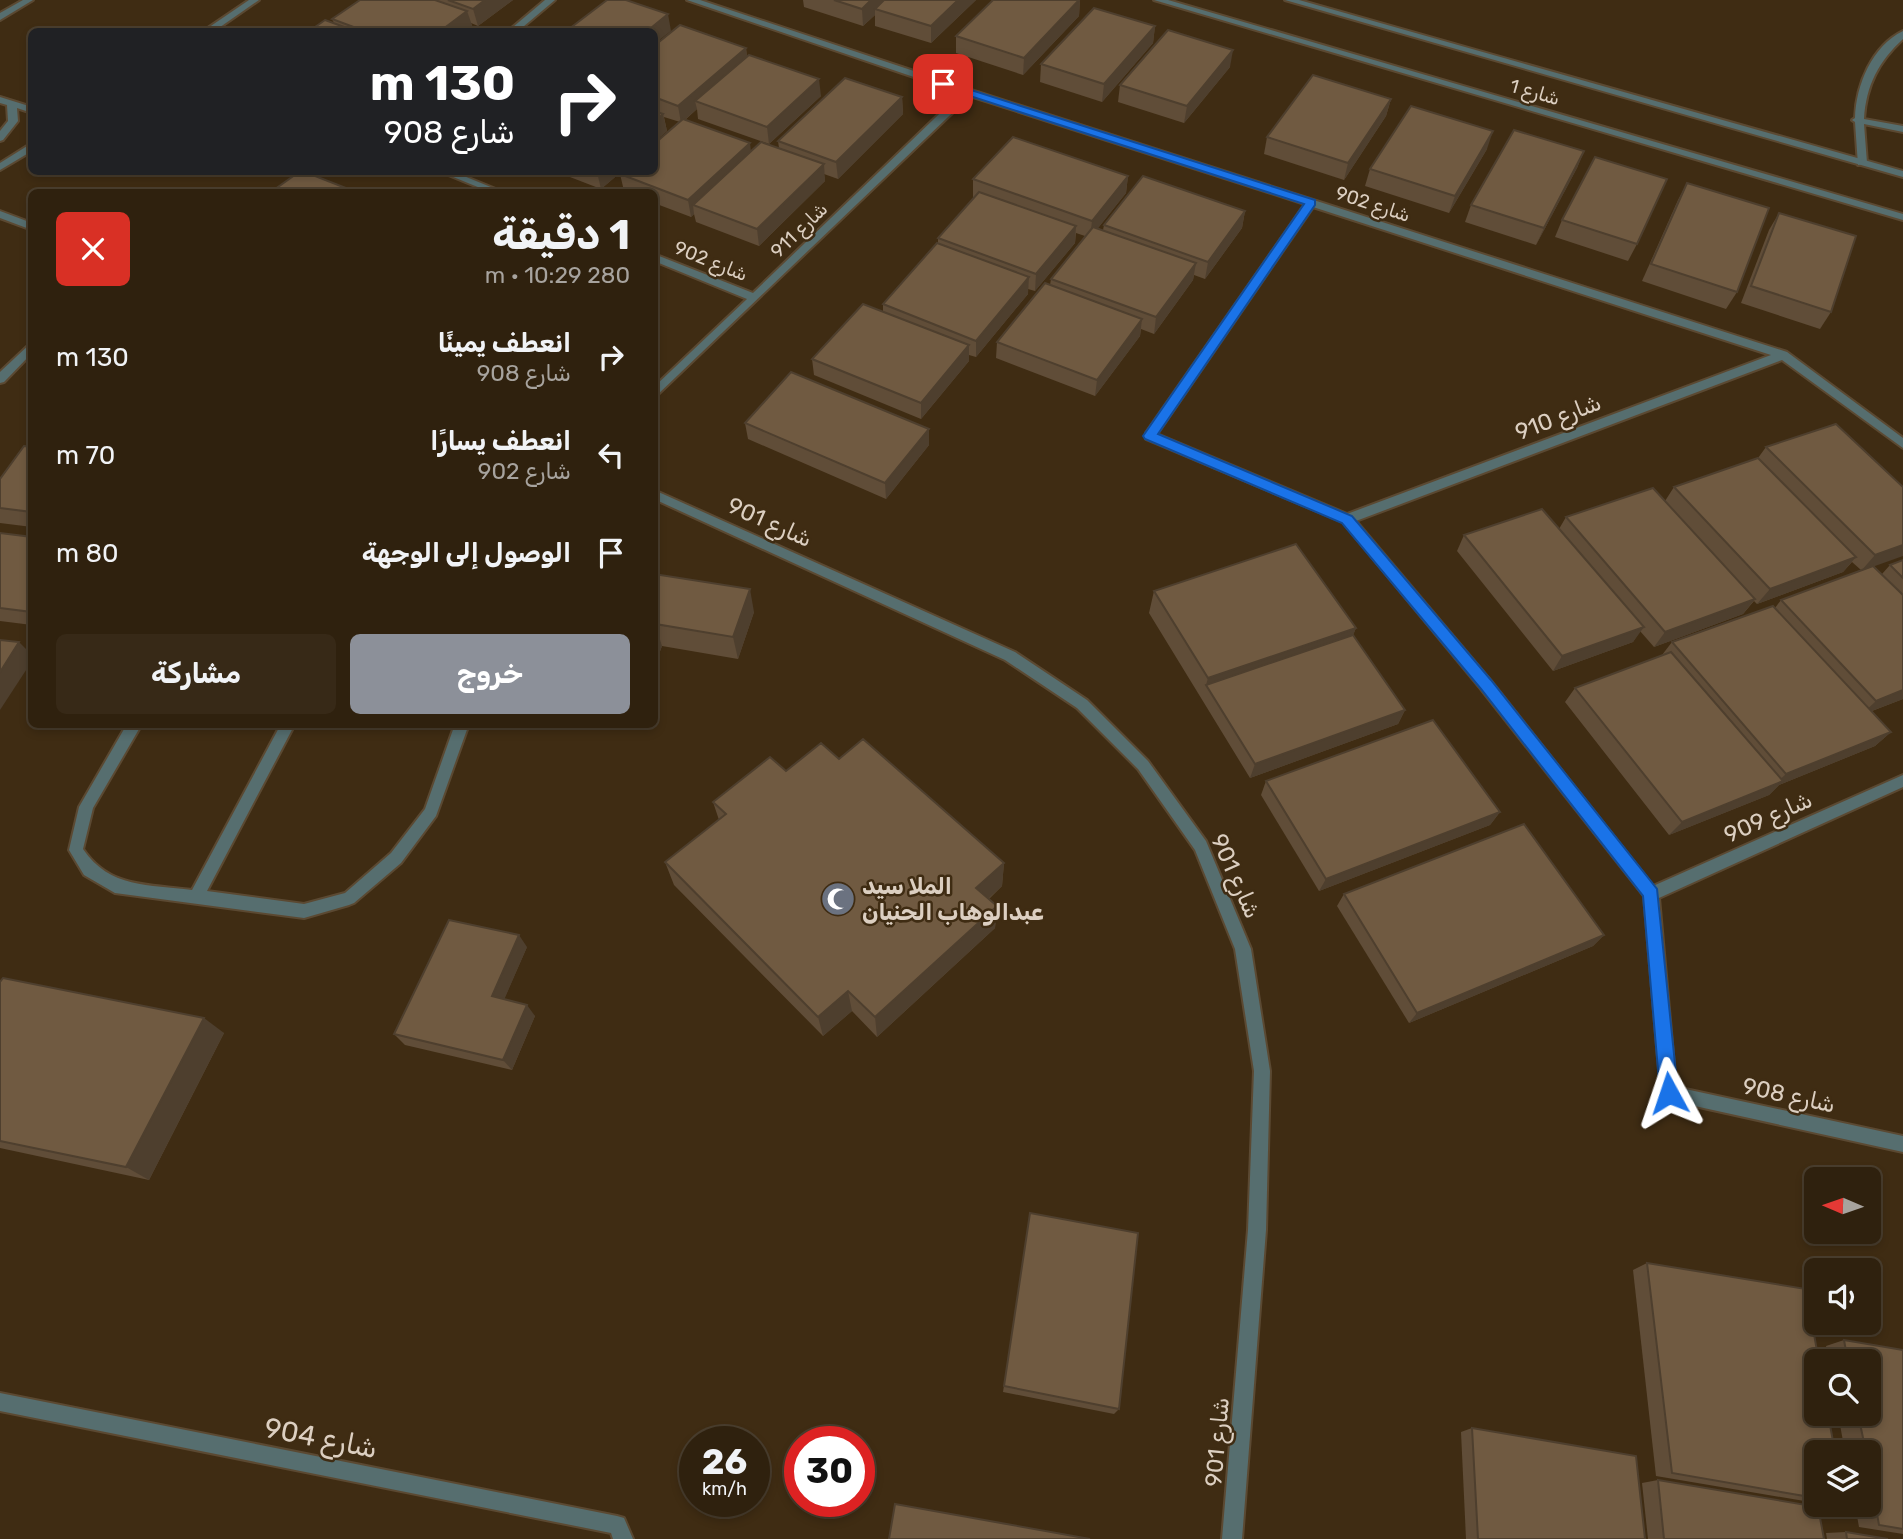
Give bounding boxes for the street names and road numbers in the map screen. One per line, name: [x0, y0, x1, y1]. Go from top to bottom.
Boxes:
street label: شارع 1: [1507, 74, 1563, 112]
street label: شارع 902: [1332, 181, 1413, 229]
street label: شارع 911: [766, 197, 834, 264]
street label: شارع 902: [670, 236, 751, 288]
street label: شارع 910: [1511, 388, 1606, 448]
street label: شارع 901: [723, 491, 817, 555]
street label: شارع 909: [1720, 785, 1817, 851]
street label: شارع 901: [1203, 829, 1267, 923]
street label: شارع 908: [1740, 1071, 1838, 1120]
street label: شارع 901: [1199, 1396, 1237, 1488]
street label: شارع 904: [261, 1411, 380, 1468]

